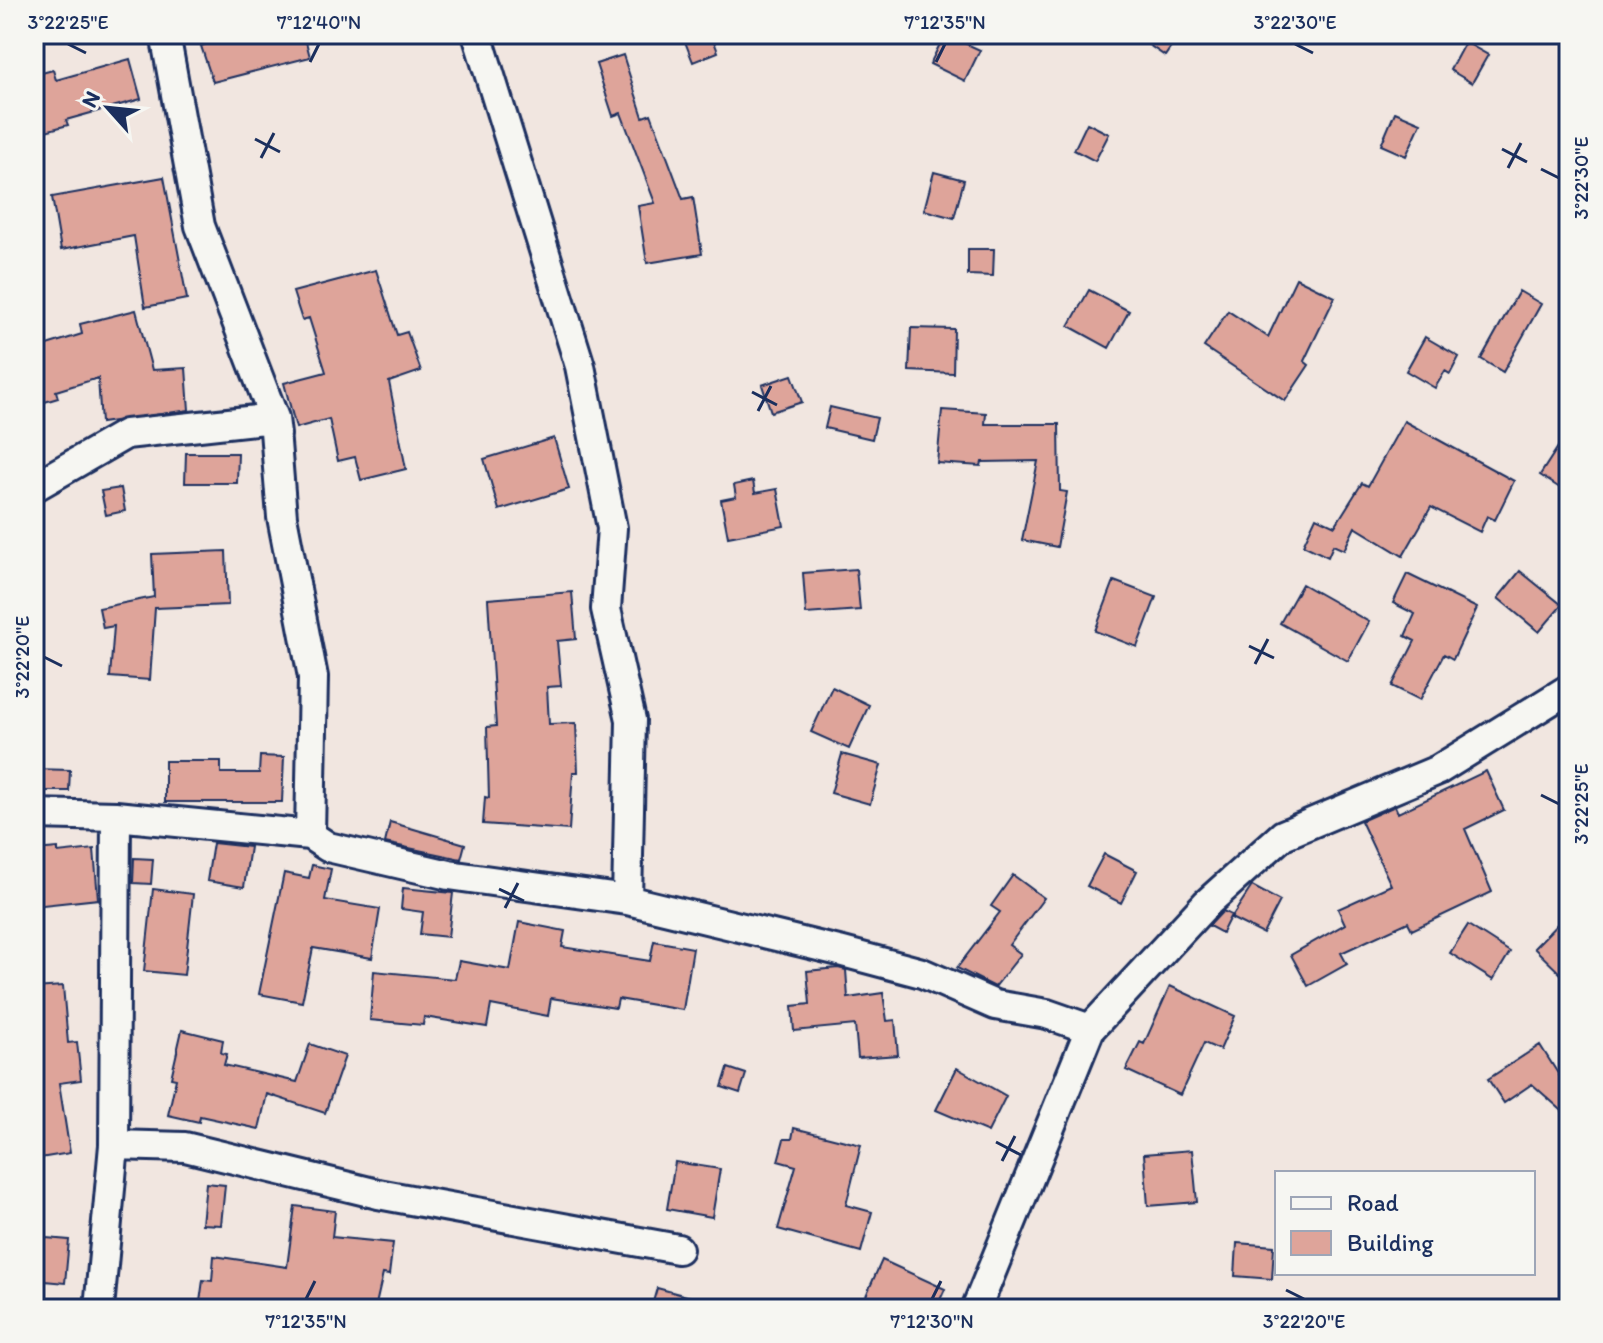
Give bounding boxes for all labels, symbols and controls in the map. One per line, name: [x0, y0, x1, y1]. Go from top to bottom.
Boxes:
text: 3°22'25"E: [28, 10, 108, 34]
text: 7°12'40"N: [277, 10, 361, 34]
text: 7°12'35"N: [904, 10, 986, 34]
text: 3°22'30"E: [1253, 10, 1337, 34]
north arrow: [68, 68, 148, 148]
text: N: [75, 86, 106, 112]
text: 3°22'30"E: [1569, 136, 1593, 220]
text: 3°22'20"E: [10, 616, 34, 698]
text: 3°22'25"E: [1569, 764, 1593, 844]
legend: [1275, 1171, 1535, 1275]
text: Road: [1347, 1188, 1399, 1217]
text: Building: [1347, 1228, 1434, 1257]
text: 7°12'35"N: [265, 1309, 347, 1333]
text: 7°12'30"N: [890, 1309, 974, 1333]
text: 3°22'20"E: [1263, 1309, 1345, 1333]

